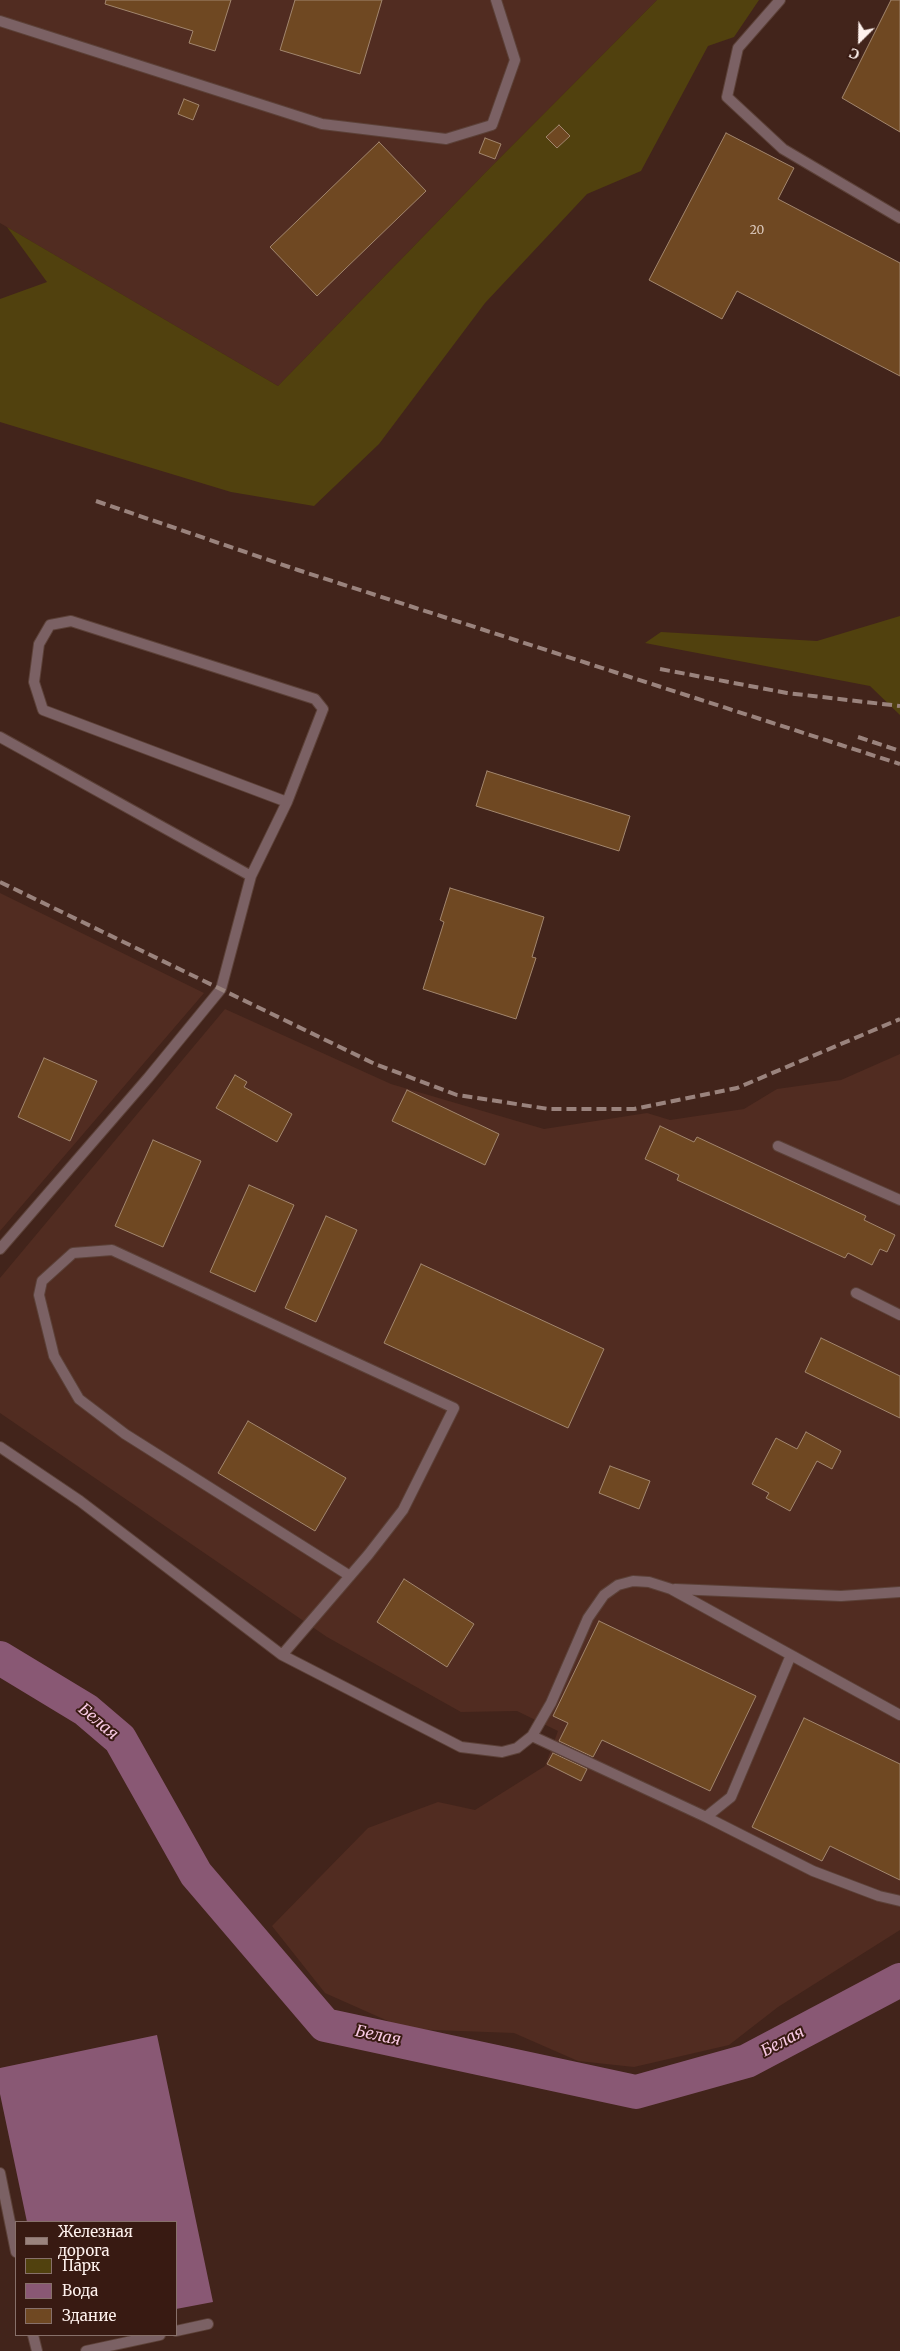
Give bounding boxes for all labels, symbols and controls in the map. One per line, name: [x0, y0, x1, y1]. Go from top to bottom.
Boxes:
north arrow: [835, 15, 885, 65]
text: С: [846, 44, 862, 64]
house number: 20: [750, 224, 764, 238]
water label: Белая: [74, 1700, 122, 1744]
water label: Белая: [353, 2022, 403, 2050]
water label: Белая: [758, 2023, 808, 2061]
legend: [15, 2221, 178, 2336]
text: Железная дорога: [58, 2222, 133, 2260]
text: Парк: [62, 2256, 100, 2275]
text: Вода: [62, 2281, 98, 2300]
text: Здание: [62, 2306, 116, 2325]

